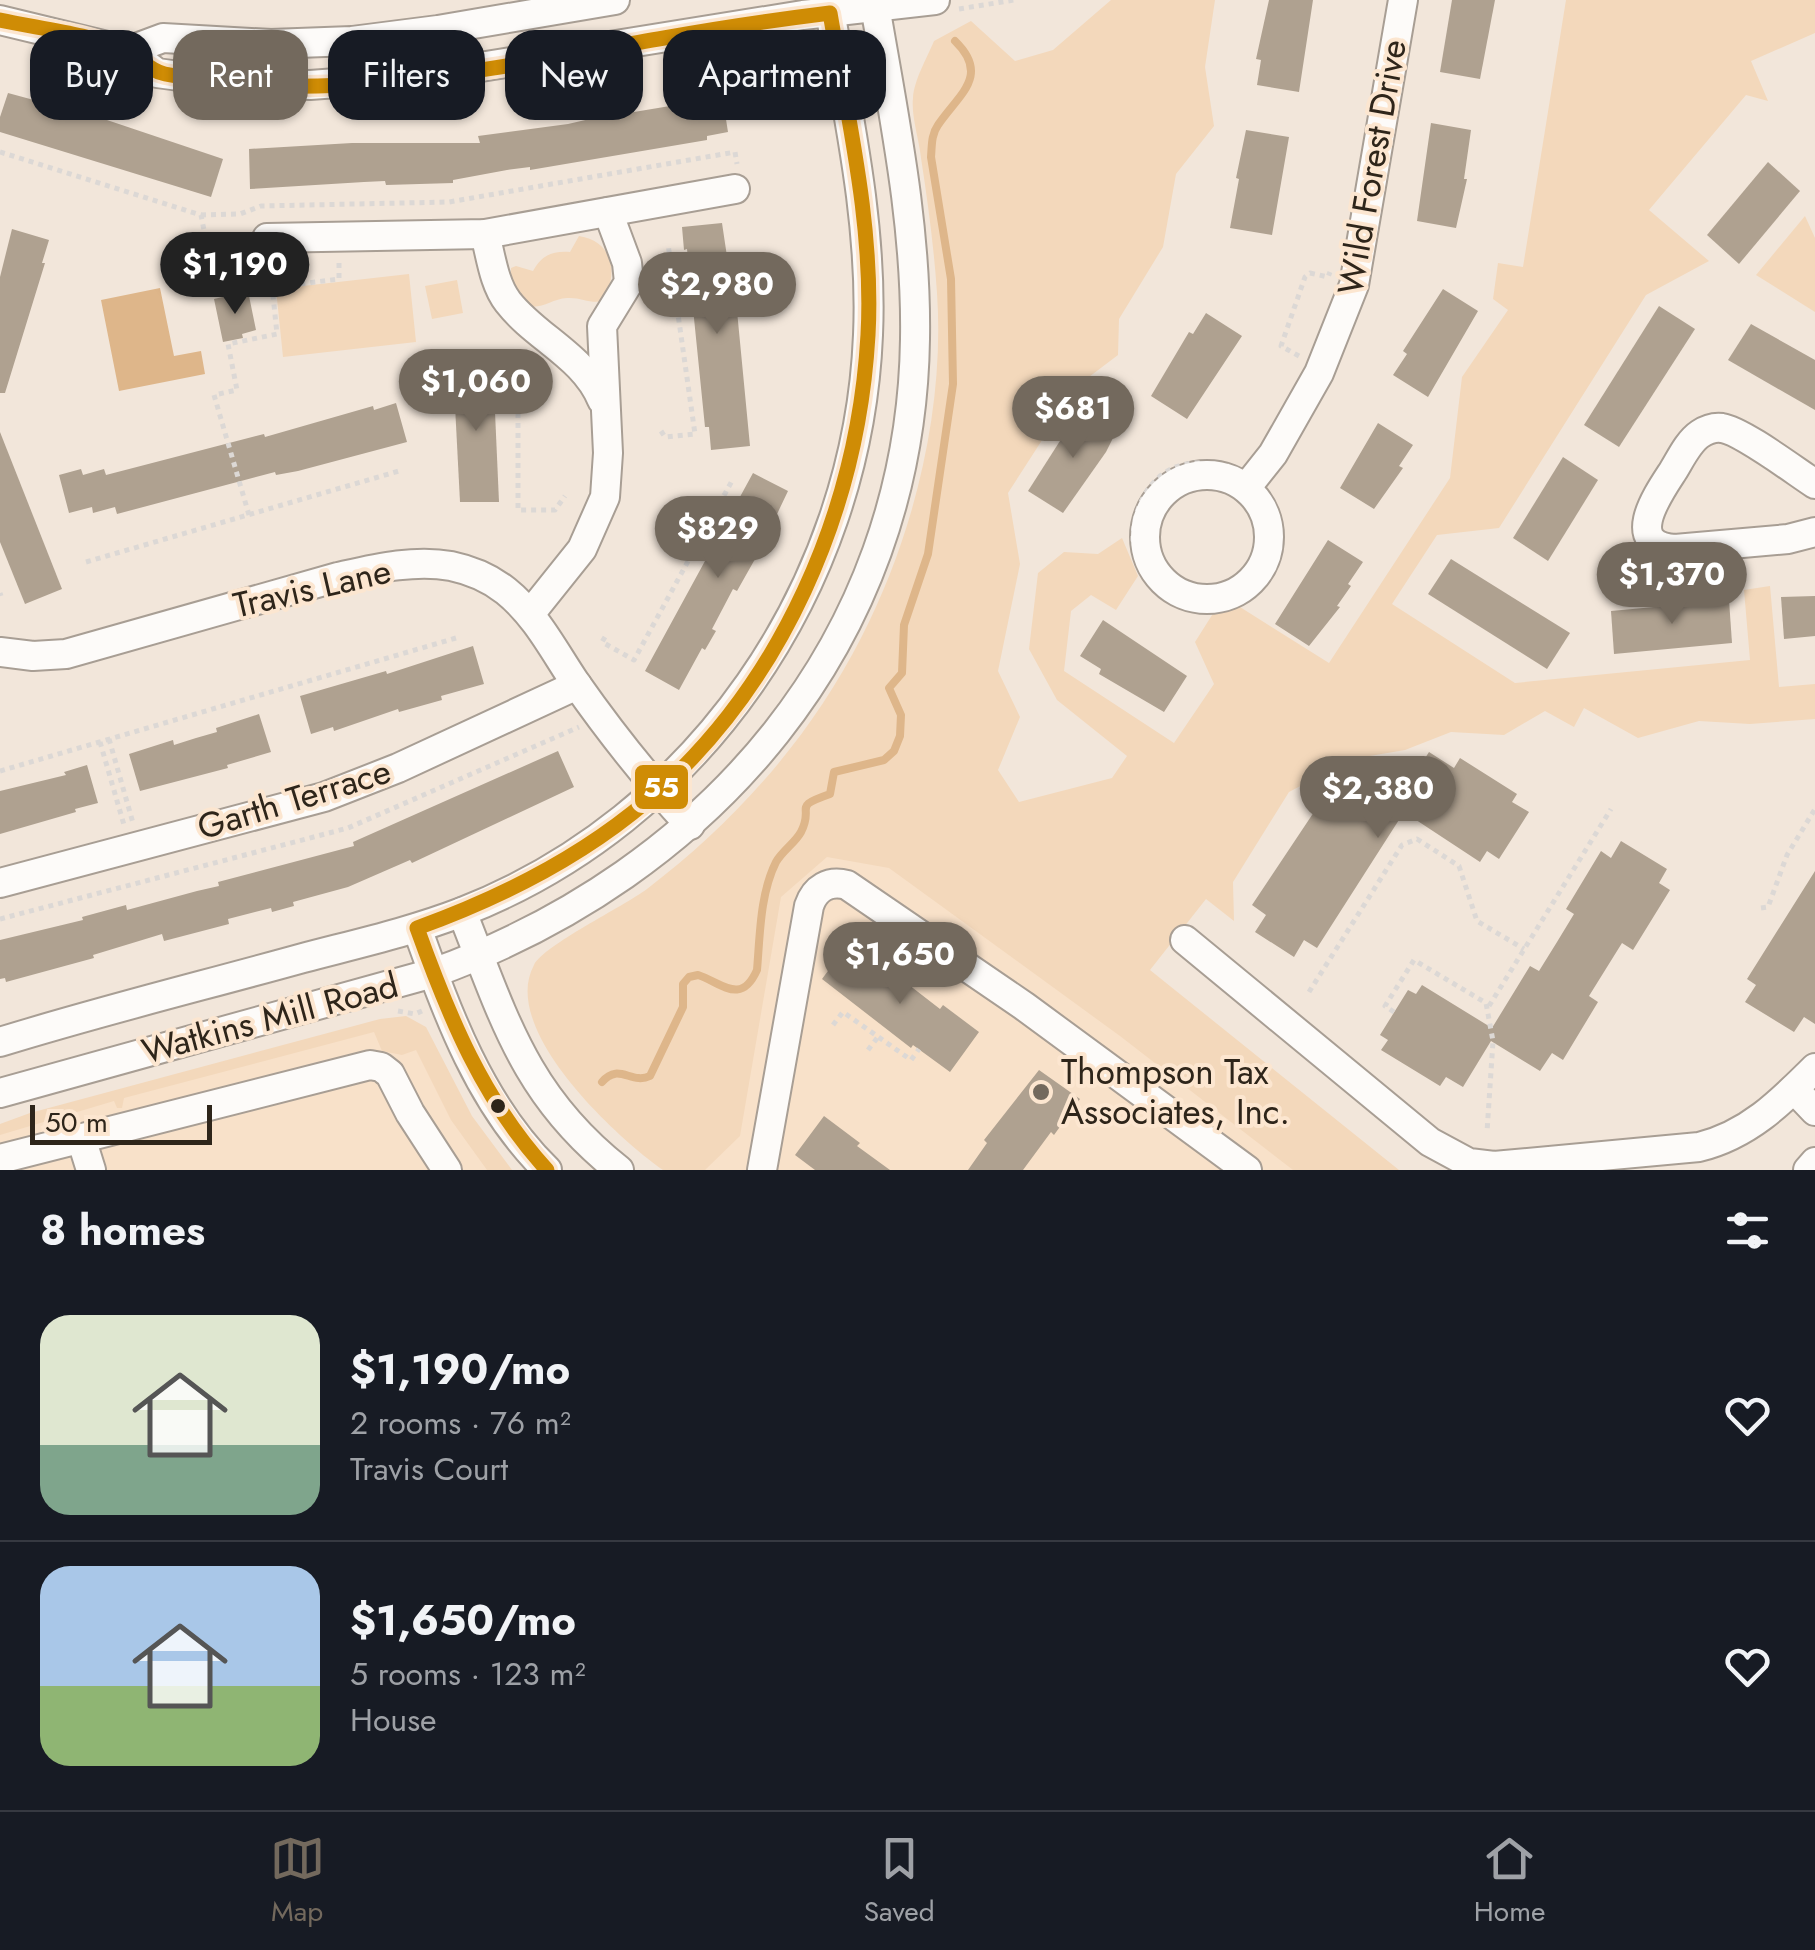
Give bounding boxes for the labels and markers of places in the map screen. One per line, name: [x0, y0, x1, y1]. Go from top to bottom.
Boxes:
pin: $1,190: [154, 232, 316, 317]
pin: $2,980: [636, 252, 798, 337]
pin: $1,060: [395, 349, 557, 434]
pin: $681: [1014, 376, 1132, 461]
pin: $829: [659, 496, 777, 581]
pin: $1,370: [1591, 542, 1753, 627]
pin: $2,380: [1297, 756, 1459, 841]
pin: $1,650: [819, 922, 981, 1007]
place label: Thompson Tax Associates, Inc.: [1061, 1047, 1290, 1137]
marker: Thompson Tax Associates, Inc.: [1030, 1081, 1052, 1103]
unlabelled marker: [488, 1096, 508, 1116]

